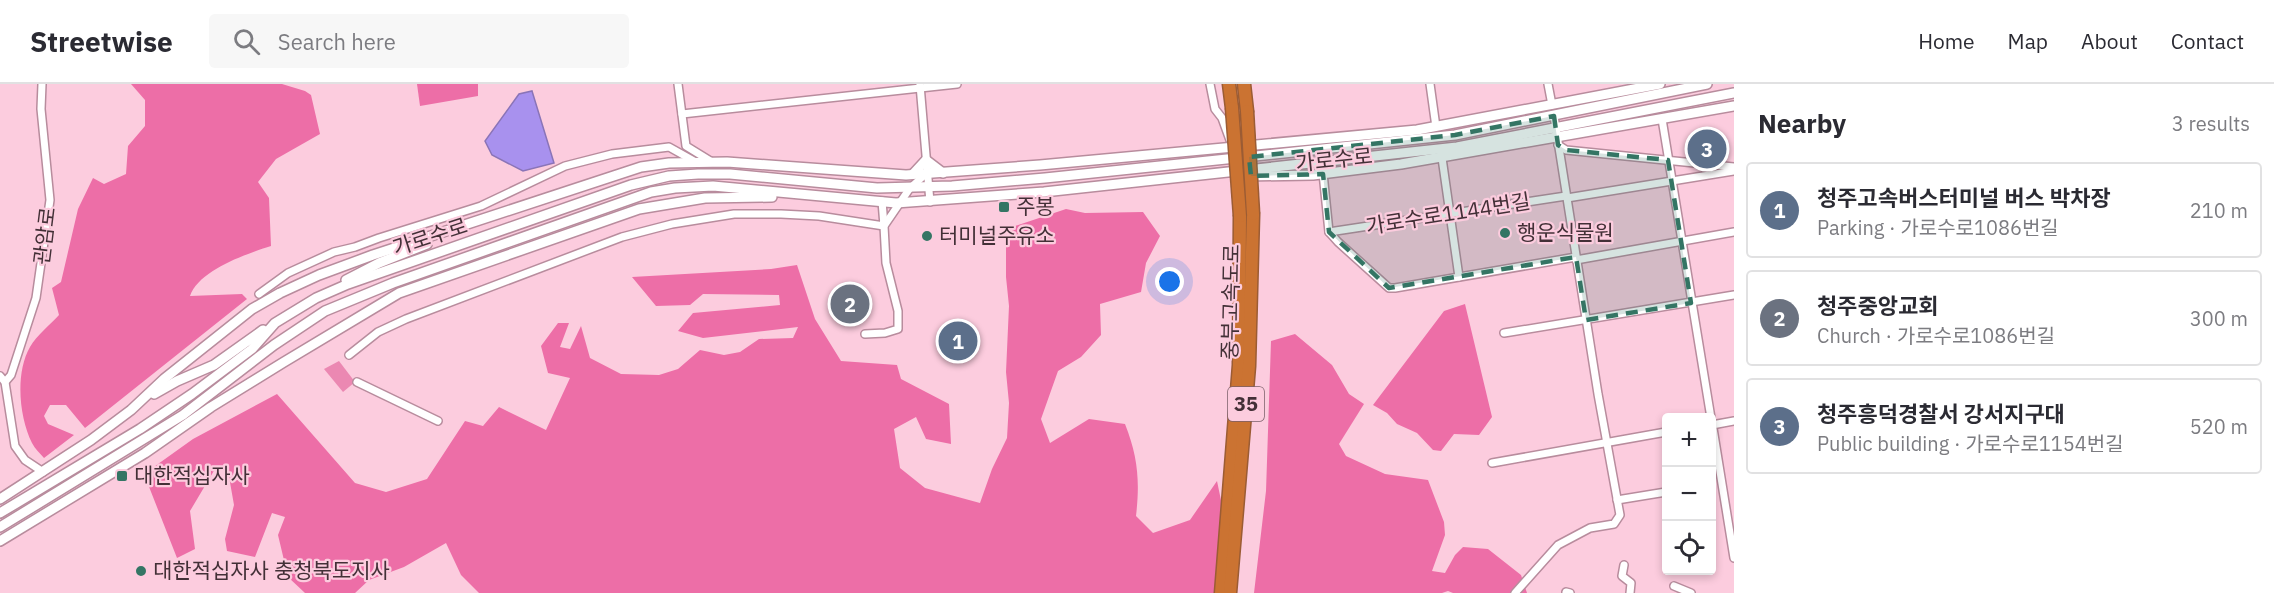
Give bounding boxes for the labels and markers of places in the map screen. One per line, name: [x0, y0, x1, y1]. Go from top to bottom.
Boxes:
pin: 3: [1688, 126, 1726, 172]
place label: 주봉: [1016, 192, 1055, 220]
marker: 주봉: [997, 200, 1011, 214]
place label: 행운식물원: [1517, 218, 1614, 246]
place label: 터미널주유소: [939, 221, 1055, 249]
marker: 행운식물원: [1498, 226, 1512, 240]
marker: 터미널주유소: [920, 229, 934, 243]
pin: 2: [830, 282, 870, 326]
pin: 1: [938, 318, 978, 364]
place label: 대한적십자사: [134, 461, 250, 489]
marker: 대한적십자사: [115, 469, 129, 483]
place label: 대한적십자사 충청북도지사: [153, 556, 390, 584]
marker: 대한적십자사 충청북도지사: [134, 564, 148, 578]

